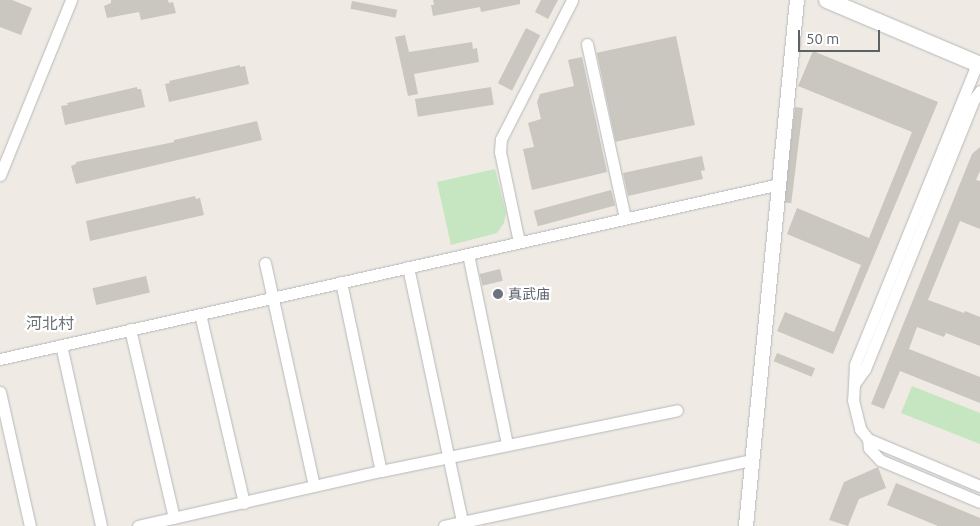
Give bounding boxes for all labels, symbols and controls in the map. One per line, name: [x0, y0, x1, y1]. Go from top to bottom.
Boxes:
scale bar: [800, 20, 882, 52]
text: 50 m: [806, 30, 839, 47]
place label: 真武庙: [508, 286, 550, 302]
marker: 真武庙: [492, 288, 504, 300]
district label: 河北村: [26, 313, 74, 333]

